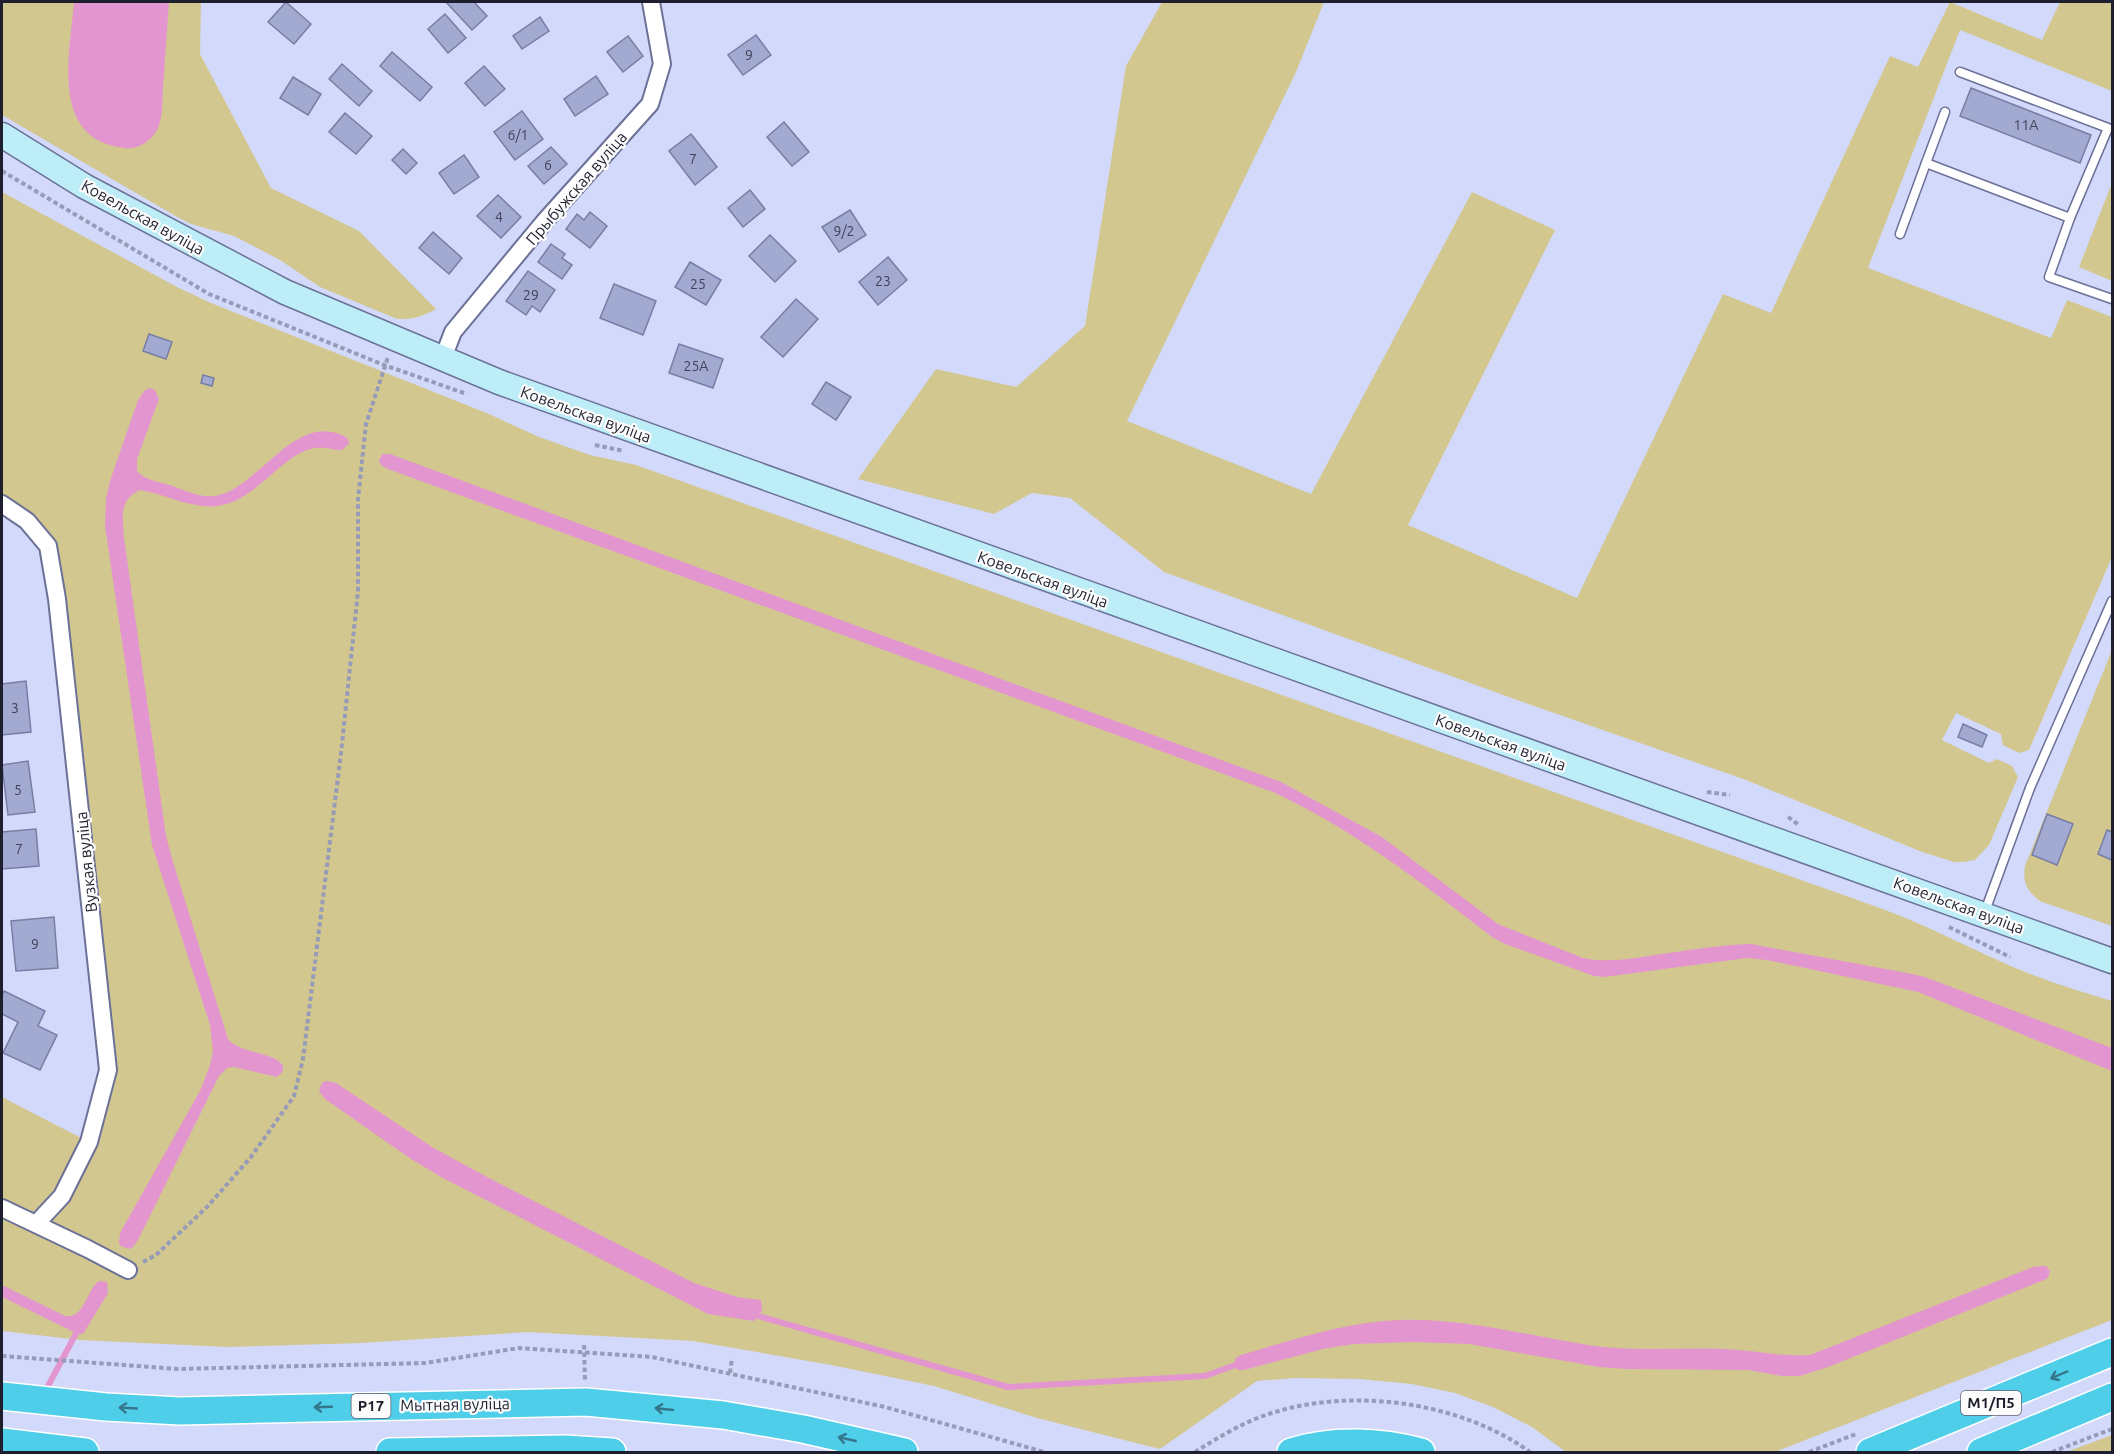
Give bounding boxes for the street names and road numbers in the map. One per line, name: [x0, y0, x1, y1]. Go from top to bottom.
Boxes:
street label: Прыбужская вуліца: [522, 128, 630, 248]
street label: Ковельская вуліца: [79, 176, 207, 258]
street label: Ковельская вуліца: [518, 382, 654, 446]
street label: Ковельская вуліца: [975, 547, 1111, 611]
street label: Ковельская вуліца: [1433, 710, 1569, 774]
street label: Вузкая вуліца: [72, 811, 100, 913]
street label: Ковельская вуліца: [1891, 873, 2027, 937]
road number: М1/П5: [1961, 1391, 2021, 1415]
road number: Р17: [352, 1394, 391, 1418]
street label: Мытная вуліца: [400, 1394, 510, 1414]

